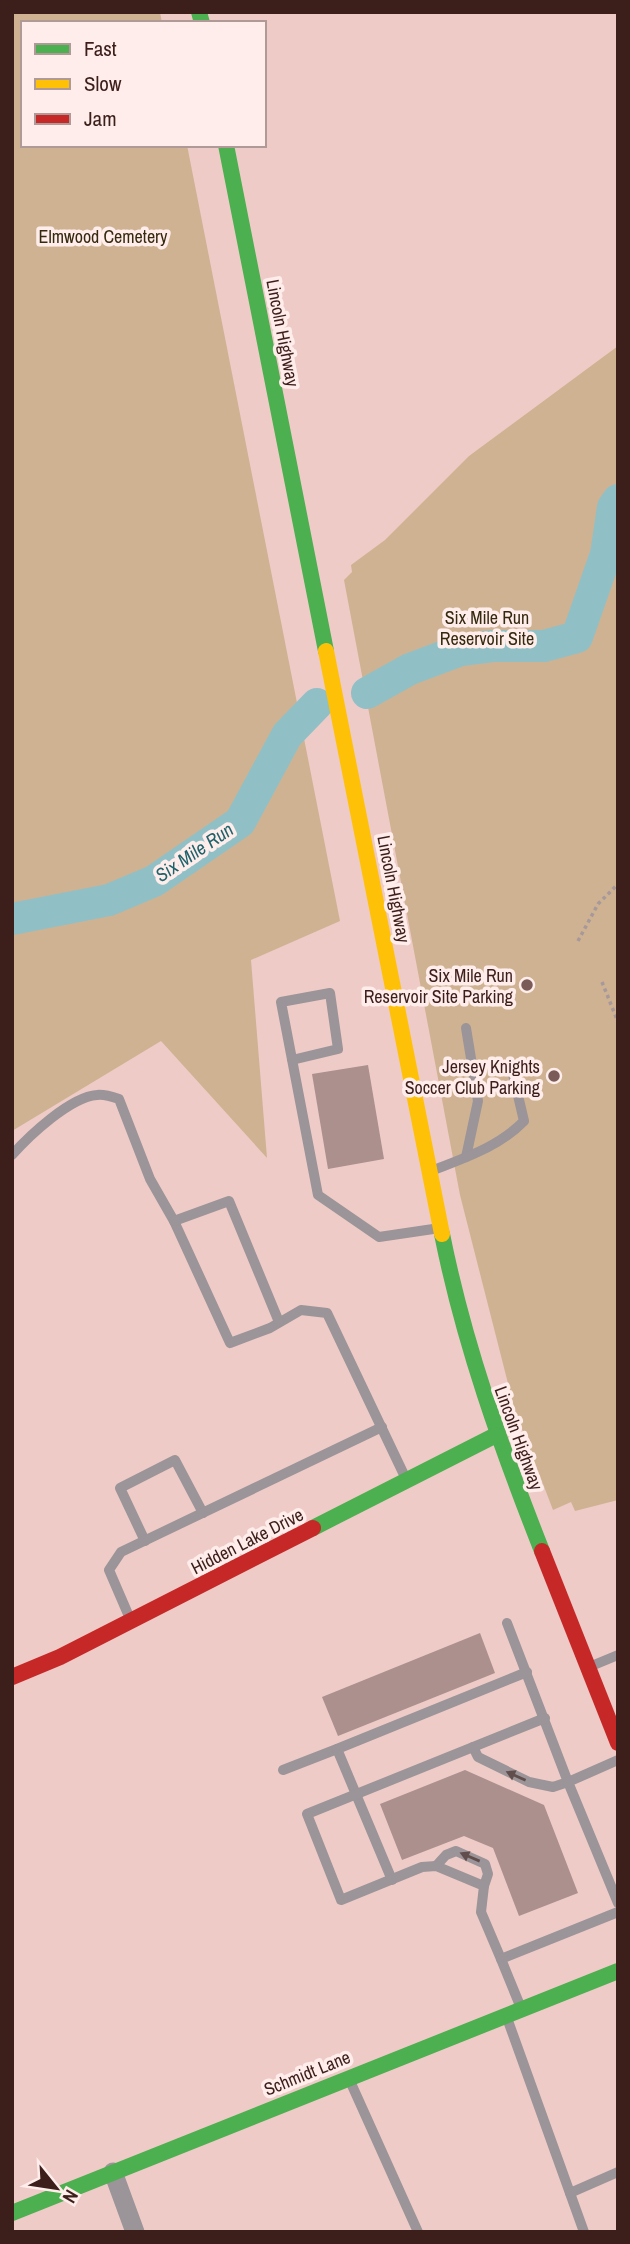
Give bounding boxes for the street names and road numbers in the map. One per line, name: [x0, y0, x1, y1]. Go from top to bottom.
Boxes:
street label: Lincoln Highway: [260, 277, 306, 390]
street label: Lincoln Highway: [371, 833, 417, 946]
street label: Lincoln Highway: [489, 1382, 550, 1494]
street label: Hidden Lake Drive: [186, 1502, 308, 1580]
street label: Schmidt Lane: [260, 2044, 354, 2102]

